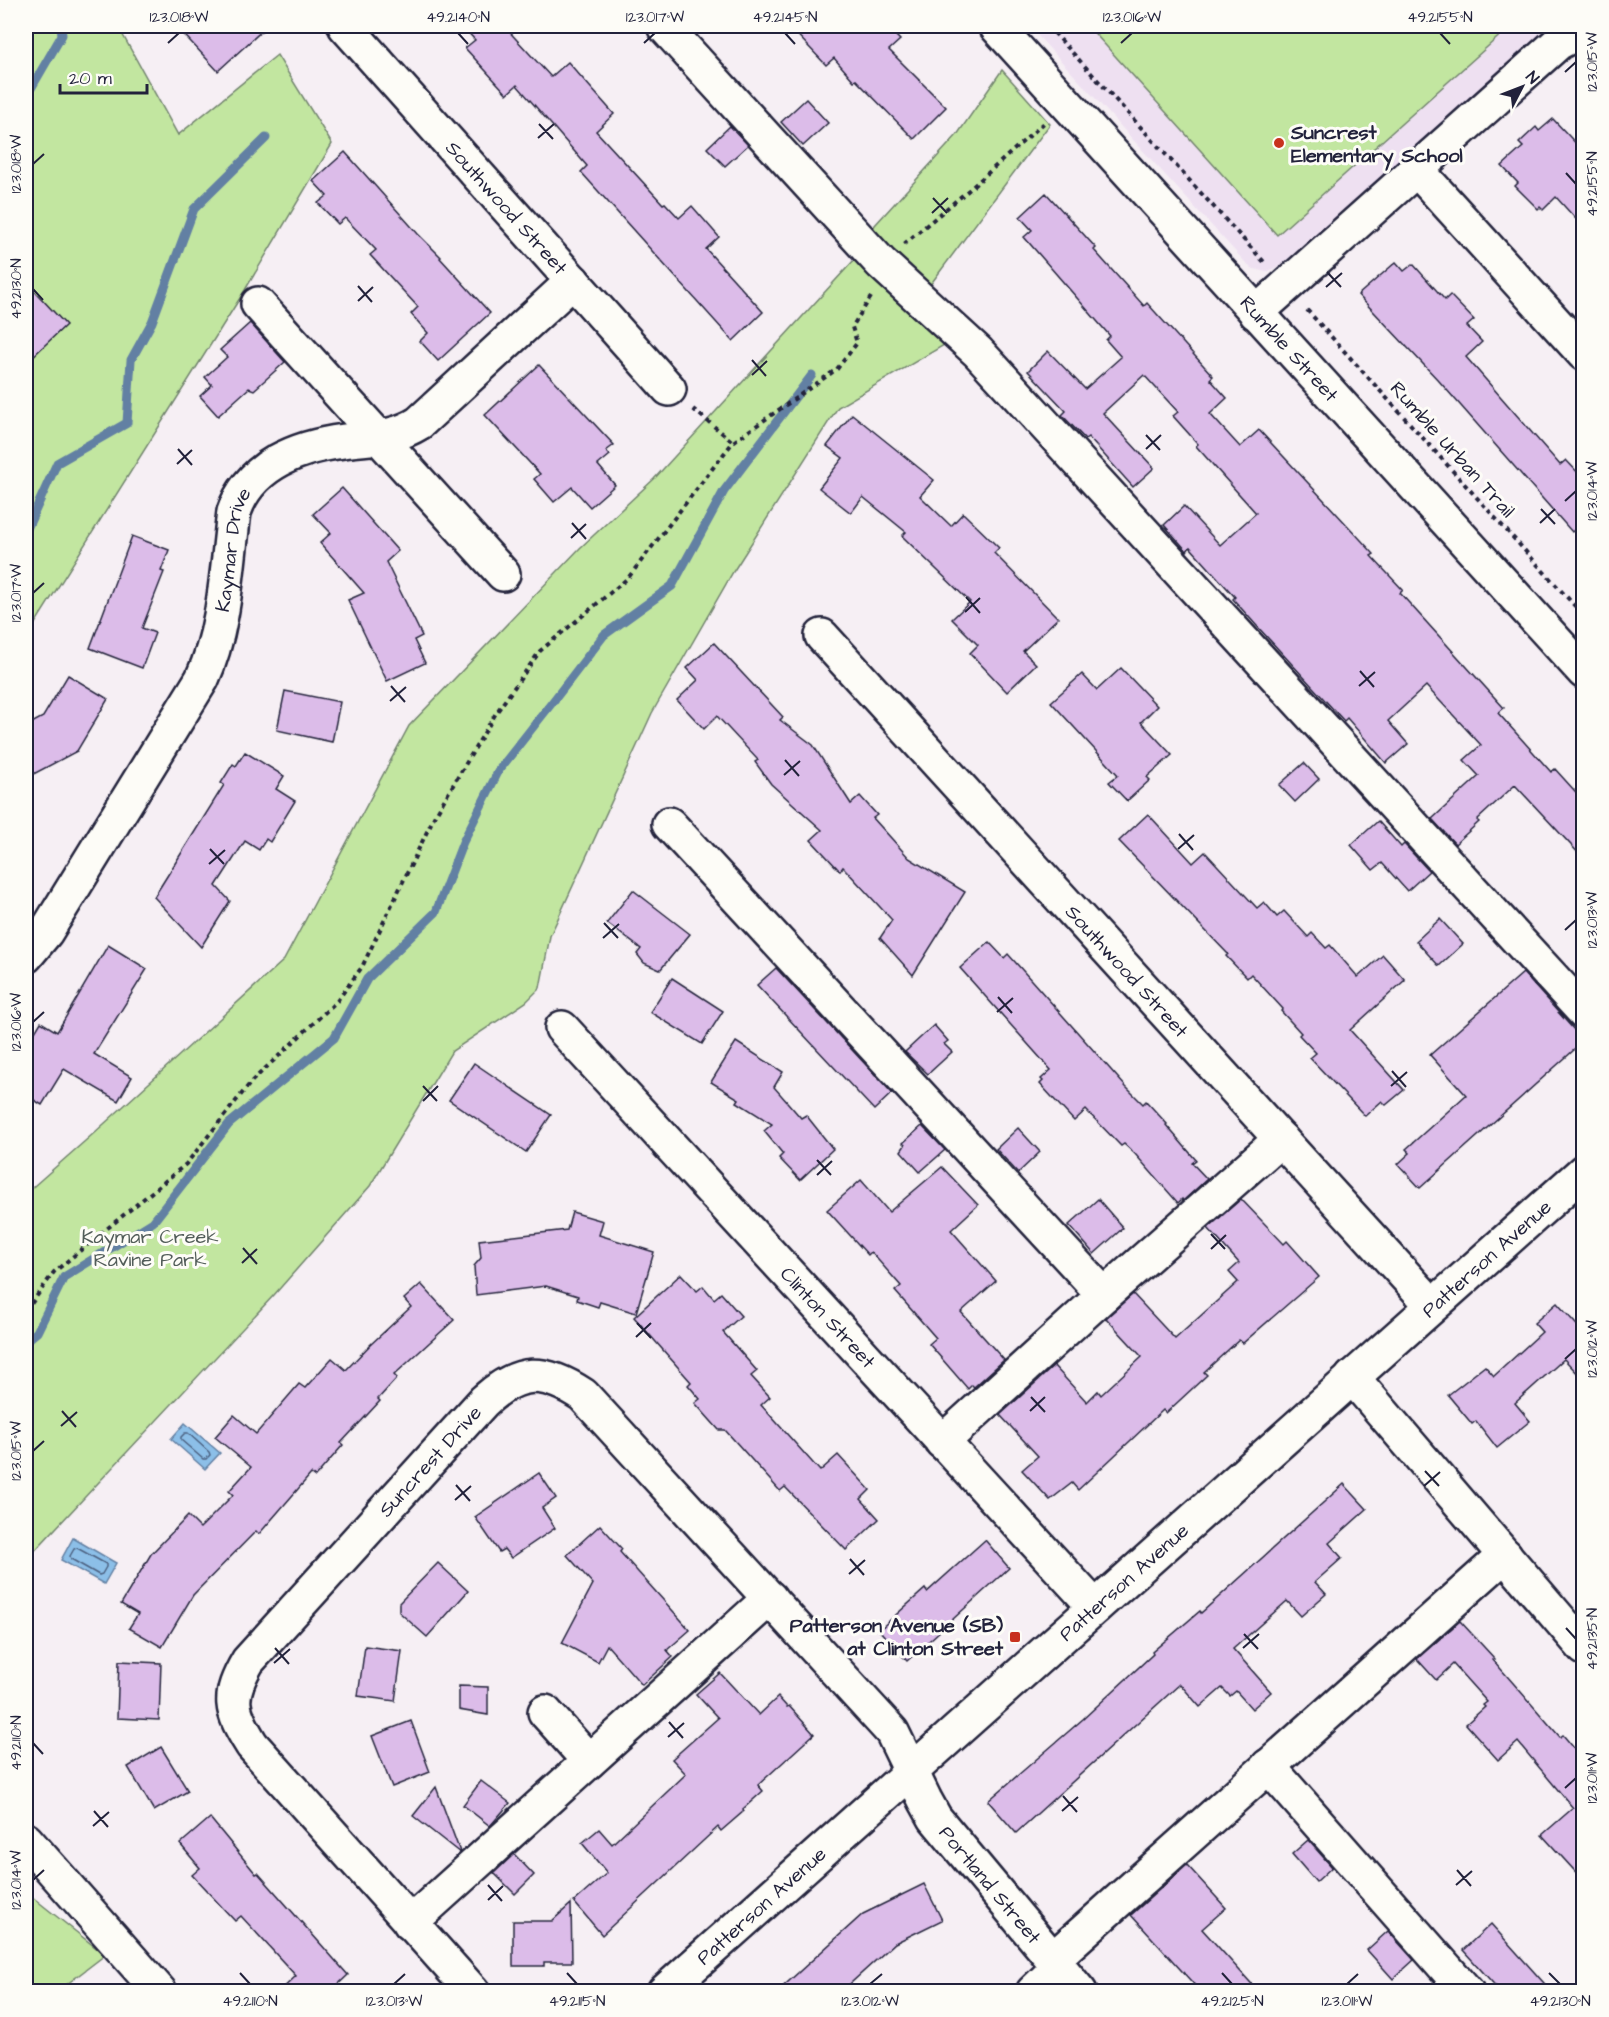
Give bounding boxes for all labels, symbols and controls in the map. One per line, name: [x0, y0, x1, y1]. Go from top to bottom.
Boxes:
text: 123.018°W: [150, 7, 208, 28]
text: 49.2140°N: [426, 7, 490, 28]
text: 123.017°W: [626, 7, 684, 28]
text: 49.2145°N: [753, 7, 817, 28]
text: 123.016°W: [1103, 7, 1161, 28]
text: 49.2155°N: [1407, 7, 1473, 28]
text: 123.015°W: [1582, 32, 1603, 92]
scale bar: [60, 57, 147, 95]
north arrow: [1492, 57, 1552, 117]
text: 20 m: [69, 66, 112, 91]
text: N: [1521, 67, 1544, 89]
place label: Suncrest Elementary School: [1290, 119, 1463, 171]
text: 123.018°W: [6, 135, 27, 193]
street label: Southwood Street: [439, 135, 573, 281]
marker: Suncrest Elementary School: [1272, 136, 1286, 150]
text: 49.2155°N: [1582, 151, 1603, 217]
text: 49.2130°N: [6, 258, 27, 320]
street label: Rumble Street: [1233, 290, 1345, 408]
street label: Rumble Urban Trail: [1383, 375, 1521, 524]
text: 123.014°W: [1582, 461, 1603, 521]
street label: Kaymar Drive: [209, 482, 258, 614]
text: 123.017°W: [6, 564, 27, 622]
text: 123.013°W: [1582, 892, 1603, 948]
street label: Southwood Street: [1059, 899, 1194, 1044]
text: 123.016°W: [6, 993, 27, 1051]
street label: Patterson Avenue: [1416, 1193, 1558, 1324]
park label: Kaymar Creek Ravine Park: [81, 1223, 219, 1274]
street label: Clinton Street: [773, 1261, 882, 1375]
text: 123.012°W: [1582, 1320, 1603, 1378]
street label: Suncrest Drive: [372, 1399, 489, 1523]
text: 123.015°W: [6, 1421, 27, 1481]
street label: Patterson Avenue: [1053, 1517, 1195, 1648]
text: 49.2135°N: [1582, 1608, 1603, 1670]
place label: Patterson Avenue (SB) at Clinton Street: [790, 1612, 1004, 1663]
marker: Patterson Avenue (SB) at Clinton Street: [1008, 1630, 1022, 1644]
text: 49.2110°N: [6, 1715, 27, 1771]
text: 123.011°W: [1582, 1753, 1603, 1803]
street label: Portland Street: [932, 1820, 1047, 1950]
street label: Patterson Avenue: [691, 1841, 833, 1972]
text: 123.014°W: [6, 1850, 27, 1910]
text: 49.2110°N: [222, 1991, 278, 2012]
text: 123.013°W: [366, 1991, 422, 2012]
text: 49.2115°N: [549, 1991, 605, 2012]
text: 123.012°W: [841, 1991, 899, 2012]
text: 49.2125°N: [1200, 1991, 1264, 2012]
text: 123.011°W: [1322, 1991, 1372, 2012]
text: 49.2130°N: [1529, 1991, 1591, 2012]

